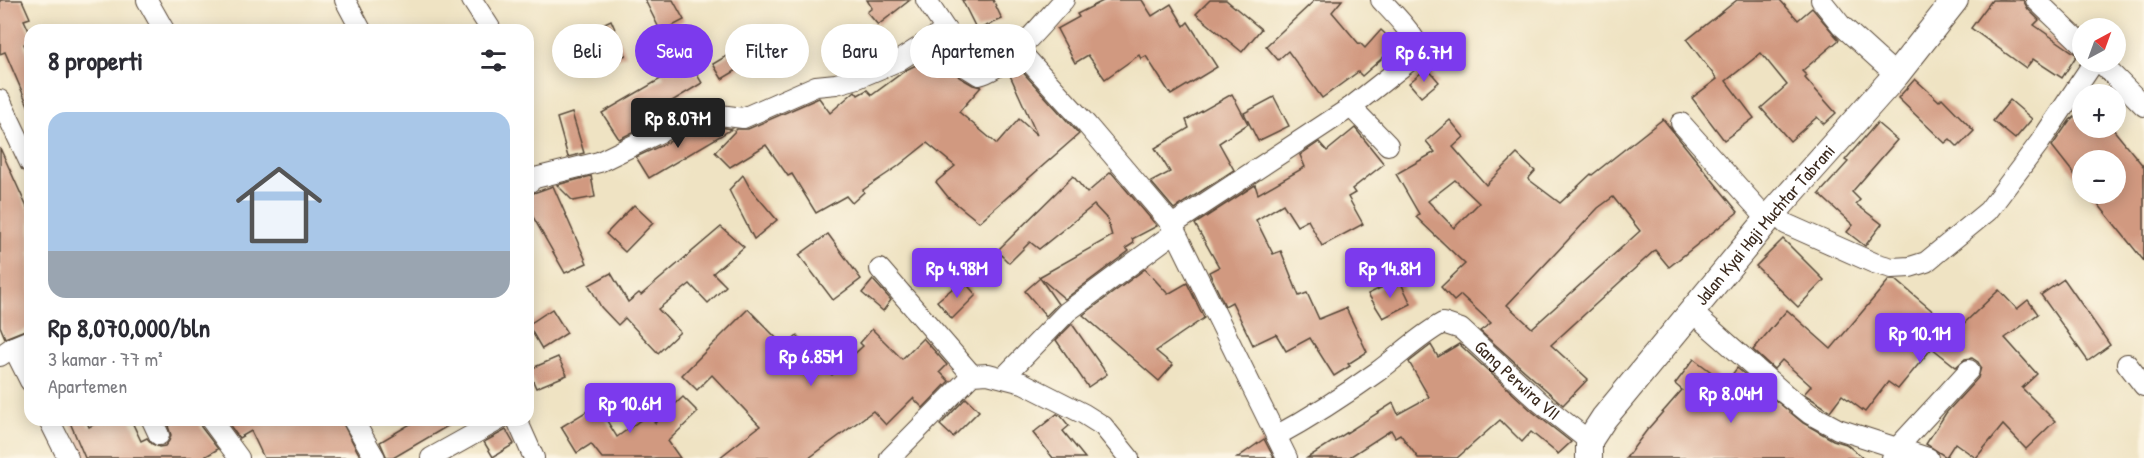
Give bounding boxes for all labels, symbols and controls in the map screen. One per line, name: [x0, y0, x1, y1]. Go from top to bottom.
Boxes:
north arrow: [2072, 18, 2126, 72]
map controls: [2072, 18, 2126, 204]
chip: Beli: [552, 24, 623, 78]
chip: Sewa: [635, 24, 713, 78]
chip: Filter: [725, 24, 809, 78]
chip: Baru: [821, 24, 898, 78]
chip: Apartemen: [910, 24, 1036, 78]
pin: Rp 6.7M: [1369, 32, 1479, 83]
text: Rp 6.7M: [1396, 38, 1452, 65]
text: 8 properti: [48, 43, 143, 78]
icon: filters: [477, 44, 510, 77]
button: +: [2072, 84, 2126, 138]
pin: Rp 8.07M: [616, 98, 740, 149]
text: Rp 8.07M: [645, 104, 711, 131]
street label: Jalan Kyai Haji Muchtar Tabrani: [1689, 139, 1840, 310]
button: −: [2072, 150, 2126, 204]
icon: home: [225, 151, 333, 259]
pin: Rp 4.98M: [895, 248, 1019, 299]
pin: Rp 14.8M: [1328, 248, 1452, 299]
text: Rp 4.98M: [926, 254, 988, 281]
text: Rp 14.8M: [1359, 254, 1421, 281]
text: Rp 8,070,000/bln: [48, 310, 210, 345]
pin: Rp 10.1M: [1858, 313, 1982, 364]
text: Rp 10.1M: [1889, 319, 1951, 346]
street label: Gang Perwira VII: [1469, 334, 1566, 425]
pin: Rp 6.85M: [749, 336, 873, 387]
text: Rp 6.85M: [779, 342, 843, 369]
text: 3 kamar · 77 m²: [48, 345, 163, 372]
text: Apartemen: [48, 372, 127, 399]
pin: Rp 8.04M: [1669, 373, 1793, 424]
text: Rp 8.04M: [1699, 379, 1763, 406]
pin: Rp 10.6M: [568, 383, 692, 434]
text: Rp 10.6M: [599, 389, 661, 416]

